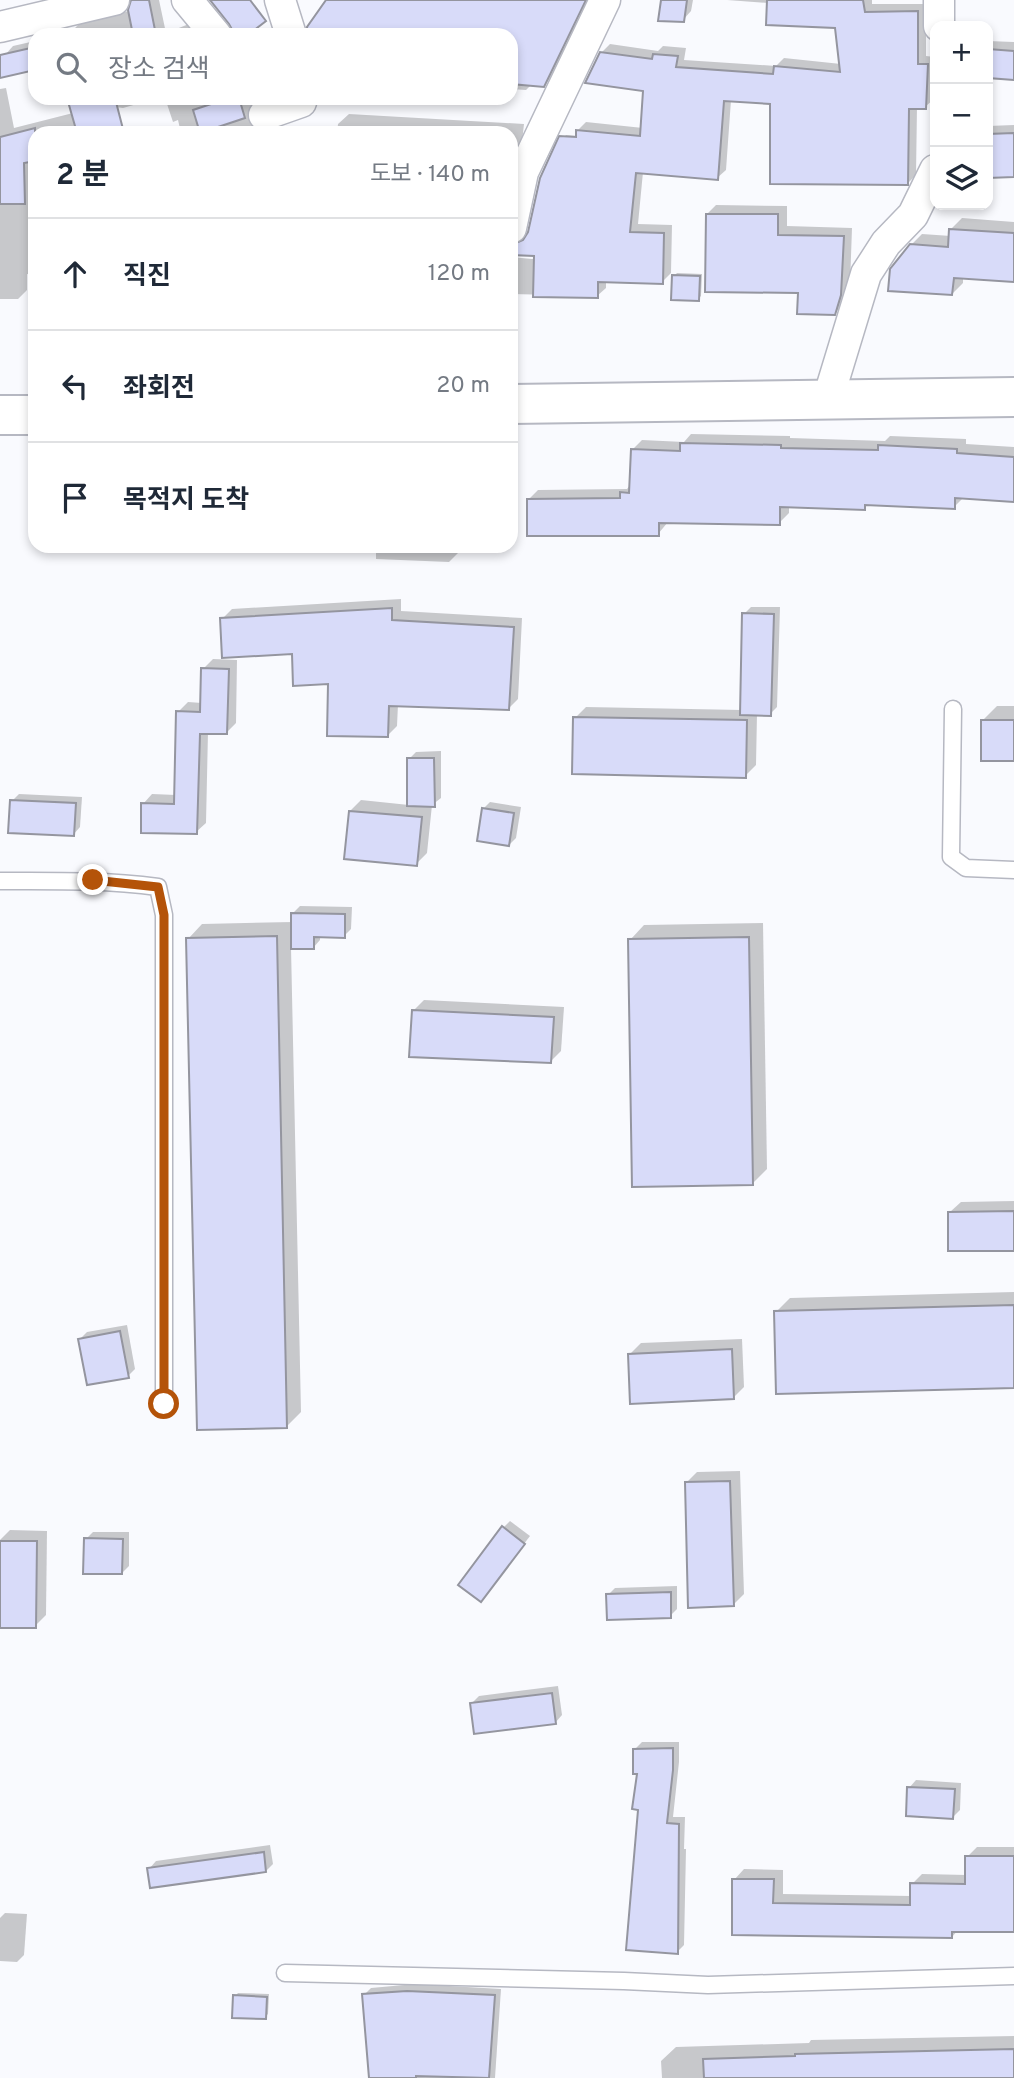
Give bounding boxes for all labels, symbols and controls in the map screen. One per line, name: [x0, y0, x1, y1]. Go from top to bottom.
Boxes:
map controls: [930, 21, 993, 210]
button: +: [930, 21, 993, 84]
search box: [28, 28, 518, 105]
icon: search: [52, 48, 90, 86]
text: 장소 검색: [108, 54, 210, 87]
button: −: [930, 84, 993, 147]
button: layers: [930, 147, 993, 210]
text: 2 분: [56, 158, 109, 195]
text: 도보 · 140 m: [370, 161, 490, 190]
icon: ahead: [56, 255, 94, 293]
text: 120 m: [428, 260, 490, 289]
text: 직진: [123, 261, 171, 294]
icon: left: [56, 367, 94, 405]
text: 20 m: [436, 372, 490, 401]
text: 좌회전: [123, 373, 195, 406]
icon: arrive: [56, 479, 94, 517]
text: 목적지 도착: [123, 485, 249, 518]
route end: [77, 864, 108, 895]
route start: [148, 1388, 179, 1419]

